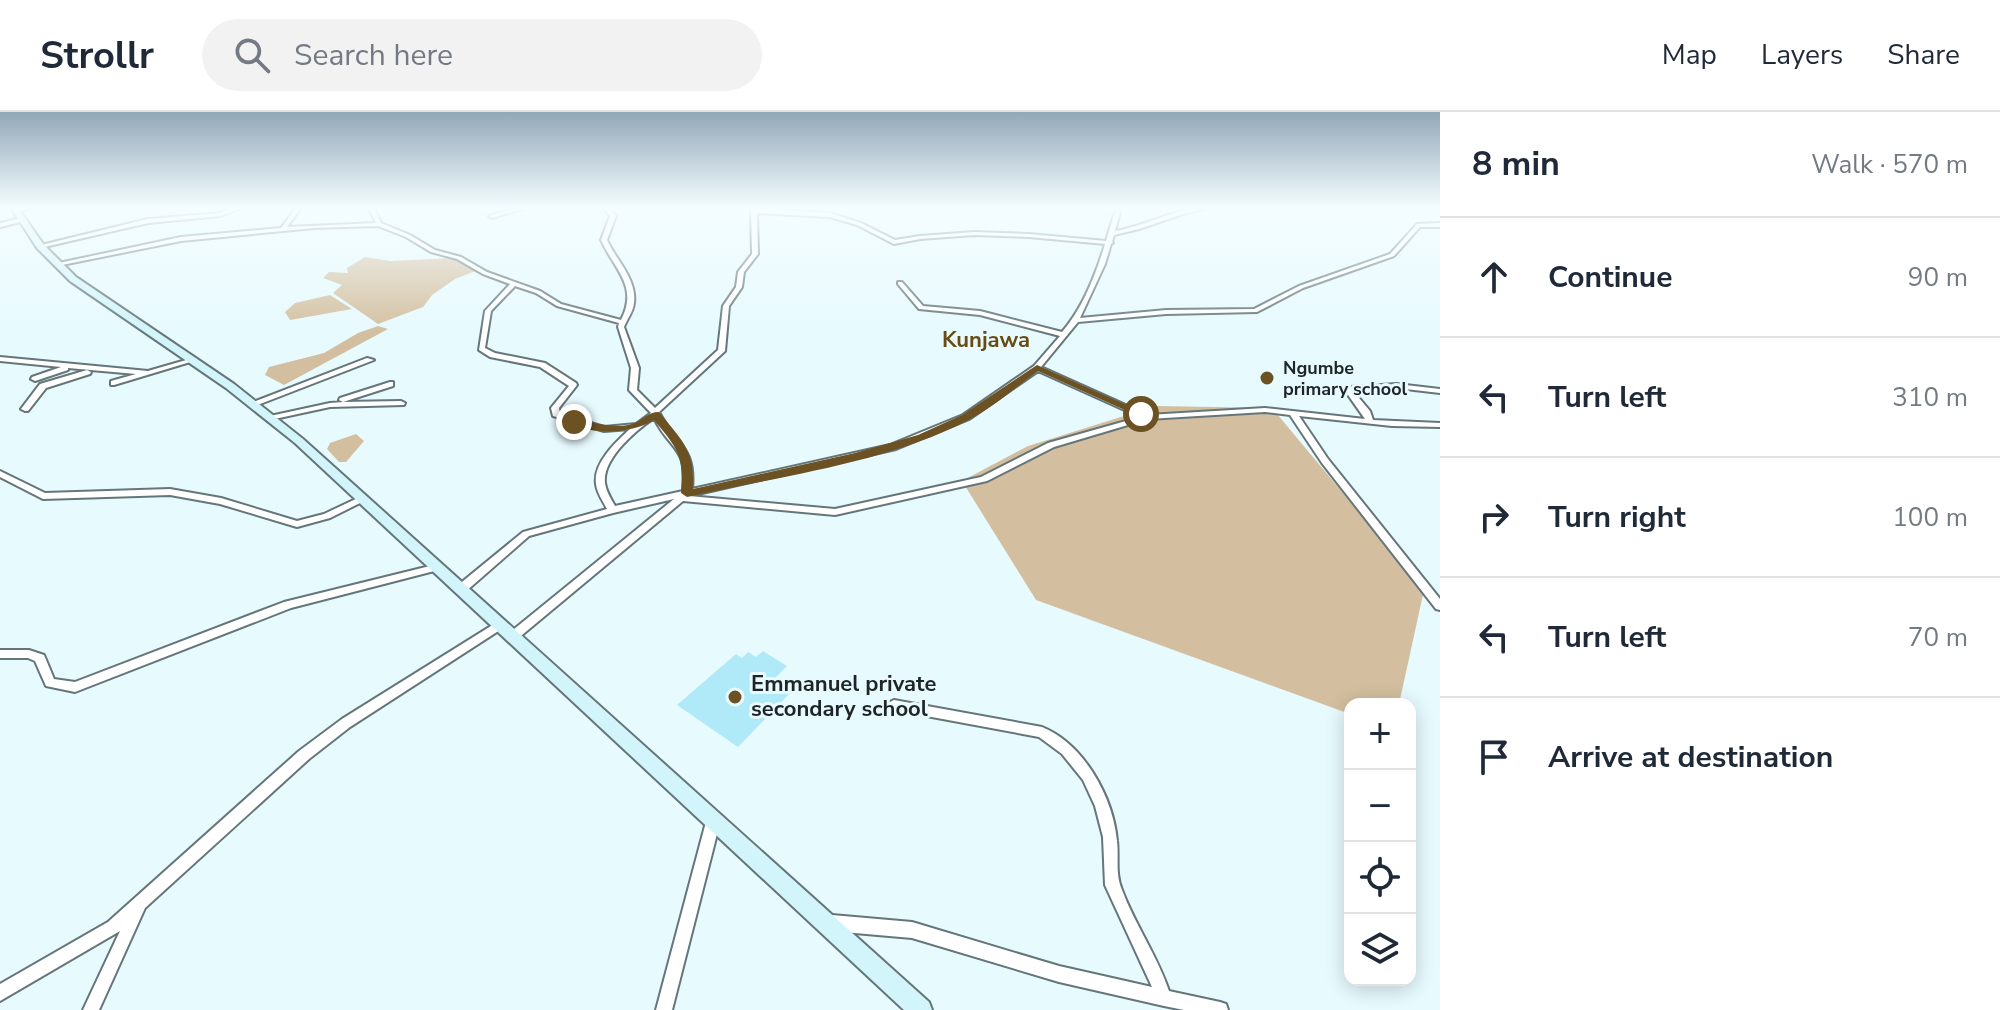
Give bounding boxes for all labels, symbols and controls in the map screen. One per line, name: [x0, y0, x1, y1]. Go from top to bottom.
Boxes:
search box: [202, 19, 762, 91]
text: Strollr: [40, 30, 154, 81]
icon: search: [230, 33, 274, 77]
text: Search here: [294, 35, 453, 76]
text: Map: [1662, 36, 1717, 74]
text: Layers: [1761, 36, 1843, 74]
text: Share: [1887, 36, 1960, 74]
text: 8 min: [1472, 141, 1560, 187]
text: Walk · 570 m: [1811, 147, 1968, 182]
icon: ahead: [1472, 255, 1516, 299]
text: Continue: [1548, 257, 1673, 298]
text: 90 m: [1908, 260, 1968, 295]
district label: Kunjawa: [942, 325, 1030, 355]
place label: Ngumbe primary school: [1283, 356, 1408, 401]
marker: Ngumbe primary school: [1258, 369, 1276, 387]
icon: left: [1472, 375, 1516, 419]
text: Turn left: [1548, 377, 1666, 418]
text: 310 m: [1892, 380, 1968, 415]
route start: [1123, 396, 1159, 432]
route end: [556, 404, 592, 440]
icon: right: [1472, 495, 1516, 539]
text: Turn right: [1548, 497, 1686, 538]
text: 100 m: [1892, 500, 1968, 535]
icon: left: [1472, 615, 1516, 659]
text: Turn left: [1548, 617, 1666, 658]
text: 70 m: [1908, 620, 1968, 655]
place label: Emmanuel private secondary school: [751, 669, 936, 724]
marker: Emmanuel private secondary school: [726, 688, 744, 706]
map controls: [1344, 698, 1416, 986]
button: +: [1344, 698, 1416, 770]
icon: arrive: [1472, 735, 1516, 779]
text: Arrive at destination: [1548, 737, 1833, 778]
button: −: [1344, 770, 1416, 842]
button: locate: [1344, 842, 1416, 914]
button: layers: [1344, 914, 1416, 986]

